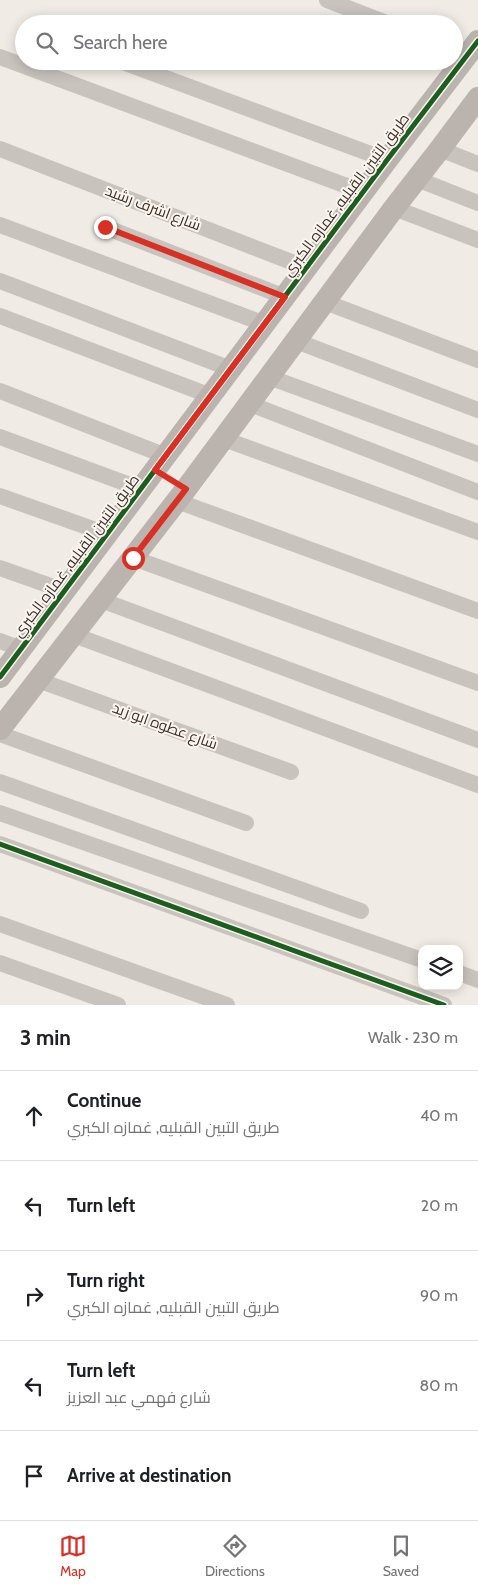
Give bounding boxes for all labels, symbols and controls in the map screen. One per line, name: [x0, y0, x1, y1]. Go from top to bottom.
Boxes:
search box: [15, 15, 463, 70]
icon: search: [33, 29, 61, 57]
text: Search here: [73, 31, 167, 54]
street label: طريق التبين القبليه, غمازه الكبري: [279, 110, 416, 282]
street label: شارع اشرف رشيد: [102, 182, 203, 236]
route end: [94, 216, 117, 239]
street label: طريق التبين القبليه, غمازه الكبري: [9, 471, 146, 643]
route start: [122, 547, 145, 570]
street label: شارع عطوه ابو زيد: [109, 699, 220, 755]
map controls: [418, 945, 463, 990]
button: layers: [418, 945, 463, 990]
text: 3 min: [20, 1025, 71, 1050]
text: Walk · 230 m: [368, 1028, 458, 1047]
text: Continue: [67, 1089, 141, 1112]
icon: ahead: [20, 1102, 48, 1130]
text: 40 m: [420, 1106, 458, 1125]
text: طريق التبين القبليه, غمازه الكبري: [67, 1118, 280, 1137]
icon: left: [20, 1192, 48, 1220]
text: Turn left: [67, 1194, 135, 1217]
text: 20 m: [421, 1196, 458, 1215]
text: Turn right: [67, 1269, 145, 1292]
icon: right: [20, 1282, 48, 1310]
text: 90 m: [420, 1286, 458, 1305]
text: طريق التبين القبليه, غمازه الكبري: [67, 1298, 280, 1317]
text: Turn left: [67, 1359, 135, 1382]
icon: left: [20, 1372, 48, 1400]
text: 80 m: [420, 1376, 458, 1395]
text: شارع فهمي عبد العزيز: [67, 1388, 211, 1407]
icon: arrive: [20, 1462, 48, 1490]
text: Arrive at destination: [67, 1464, 231, 1487]
tab: Map: [59, 1532, 87, 1580]
tab: Directions: [205, 1532, 265, 1580]
tab: Saved: [383, 1532, 419, 1580]

